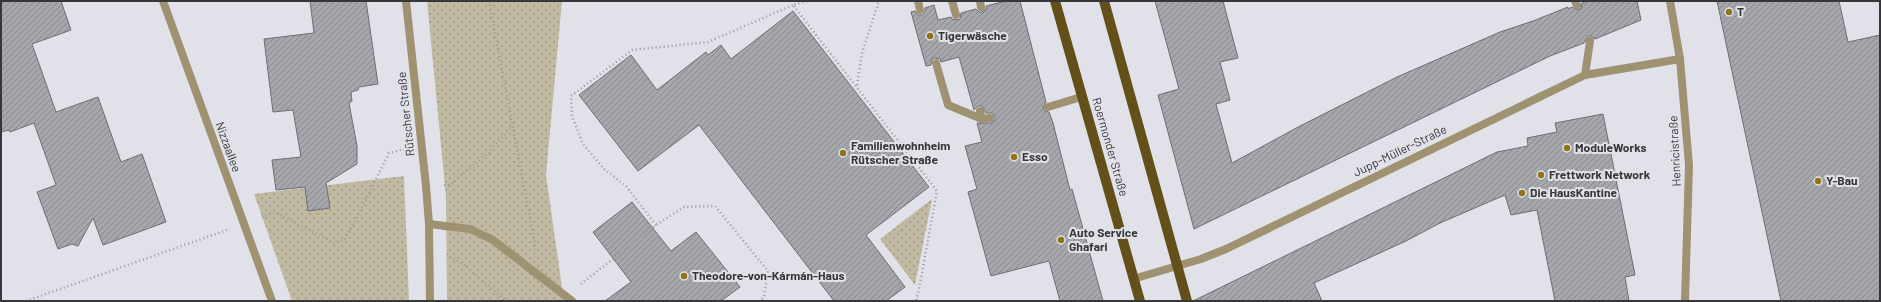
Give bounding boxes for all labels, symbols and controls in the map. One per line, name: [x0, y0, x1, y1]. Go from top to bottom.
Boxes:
place label: T: [1737, 4, 1744, 18]
marker: T: [1724, 7, 1734, 17]
place label: Tigerwäsche: [938, 28, 1007, 42]
marker: Tigerwäsche: [925, 31, 935, 41]
street label: Rütscher Straße: [394, 71, 416, 157]
street label: Roermonder Straße: [1090, 96, 1132, 198]
street label: Henricistraße: [1665, 115, 1683, 187]
street label: Nizzaallee: [213, 120, 244, 174]
street label: Jupp-Müller-Straße: [1351, 121, 1449, 179]
place label: Familienwohnheim Rütscher Straße: [851, 138, 950, 166]
place label: ModuleWorks: [1575, 140, 1646, 154]
marker: ModuleWorks: [1562, 143, 1572, 153]
marker: Familienwohnheim Rütscher Straße: [838, 148, 848, 158]
place label: Esso: [1022, 149, 1048, 163]
marker: Esso: [1009, 152, 1019, 162]
place label: Frettwork Network: [1549, 167, 1651, 181]
marker: Frettwork Network: [1536, 170, 1546, 180]
place label: Y-Bau: [1826, 173, 1858, 187]
marker: Y-Bau: [1813, 176, 1823, 186]
place label: Die HausKantine: [1530, 185, 1617, 199]
marker: Die HausKantine: [1517, 188, 1527, 198]
place label: Auto Service Ghafari: [1069, 225, 1138, 253]
marker: Auto Service Ghafari: [1056, 235, 1066, 245]
place label: Theodore-von-Kármán-Haus: [692, 268, 844, 282]
marker: Theodore-von-Kármán-Haus: [679, 271, 689, 281]

